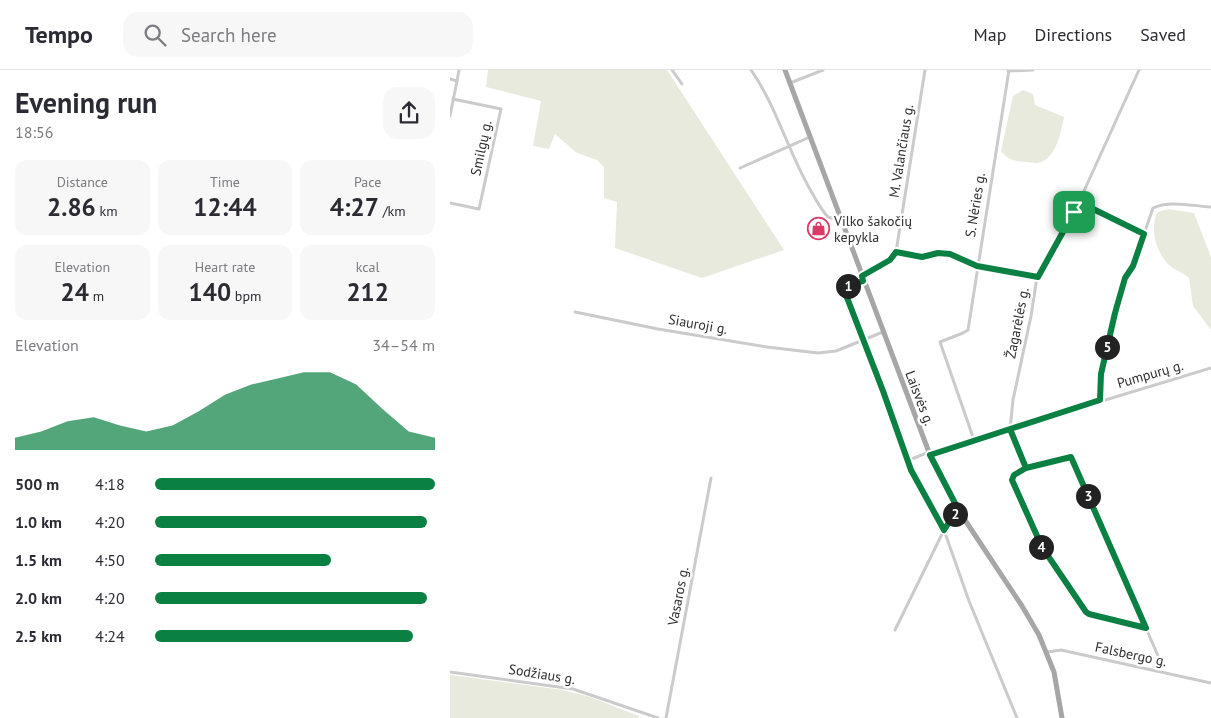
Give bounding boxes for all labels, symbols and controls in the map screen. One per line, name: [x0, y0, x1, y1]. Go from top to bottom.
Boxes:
search box: [123, 12, 473, 57]
text: Tempo: [25, 19, 93, 50]
icon: search: [141, 21, 169, 49]
text: Search here: [181, 23, 277, 47]
text: Map: [974, 23, 1006, 46]
text: Directions: [1034, 23, 1112, 46]
text: Saved: [1140, 23, 1186, 46]
text: Evening run: [15, 84, 157, 121]
button: share: [383, 87, 435, 139]
street label: M. Valančiaus g.: [885, 103, 917, 199]
street label: Smilgų g.: [466, 119, 496, 177]
text: 18:56: [15, 122, 53, 142]
street label: S. Nėries g.: [961, 171, 989, 239]
text: Distance: [57, 173, 108, 191]
text: Time: [210, 173, 240, 191]
text: Pace: [354, 173, 381, 191]
text: 2.86: [47, 191, 96, 223]
text: 12:44: [193, 191, 257, 223]
text: 4:27: [330, 191, 379, 223]
pin: [1053, 191, 1095, 233]
icon: arrive: [1060, 198, 1088, 226]
text: km: [96, 202, 118, 220]
text: /km: [379, 202, 406, 220]
place label: Vilko šakočių kepykla: [833, 212, 912, 246]
shop icon: Vilko šakočių kepykla: [806, 217, 830, 241]
text: Elevation: [54, 258, 110, 276]
text: Heart rate: [195, 258, 255, 276]
text: kcal: [356, 258, 380, 276]
pin: 1: [836, 274, 860, 298]
text: 24: [61, 276, 89, 308]
text: 140: [189, 276, 231, 308]
text: 212: [346, 276, 389, 308]
text: 1: [845, 277, 852, 295]
street label: Žagarėlės g.: [1001, 286, 1033, 360]
text: m: [89, 287, 104, 305]
text: bpm: [231, 287, 261, 305]
street label: Siauroji g.: [667, 310, 729, 338]
pin: 5: [1094, 334, 1120, 360]
text: Elevation: [15, 335, 79, 355]
text: 34–54 m: [372, 335, 435, 355]
text: 5: [1104, 338, 1111, 356]
street label: Pumpurų g.: [1115, 356, 1185, 392]
street label: Laisvės g.: [901, 368, 939, 428]
text: 500 m: [15, 474, 59, 494]
text: 4:18: [95, 474, 125, 494]
pin: 3: [1076, 484, 1100, 508]
text: 3: [1085, 487, 1092, 505]
pin: 2: [942, 502, 968, 526]
text: 2: [952, 505, 959, 523]
text: 1.0 km: [15, 512, 62, 532]
text: 4:20: [95, 512, 125, 532]
pin: 4: [1028, 534, 1054, 560]
text: 4: [1038, 538, 1045, 556]
text: 1.5 km: [15, 550, 62, 570]
text: 4:50: [95, 550, 125, 570]
street label: Vasaros g.: [663, 565, 693, 628]
text: 2.0 km: [15, 588, 62, 608]
text: 4:20: [95, 588, 125, 608]
text: 2.5 km: [15, 626, 62, 646]
text: 4:24: [95, 626, 125, 646]
street label: Falsbergo g.: [1093, 638, 1169, 670]
street label: Sodžiaus g.: [507, 660, 577, 688]

